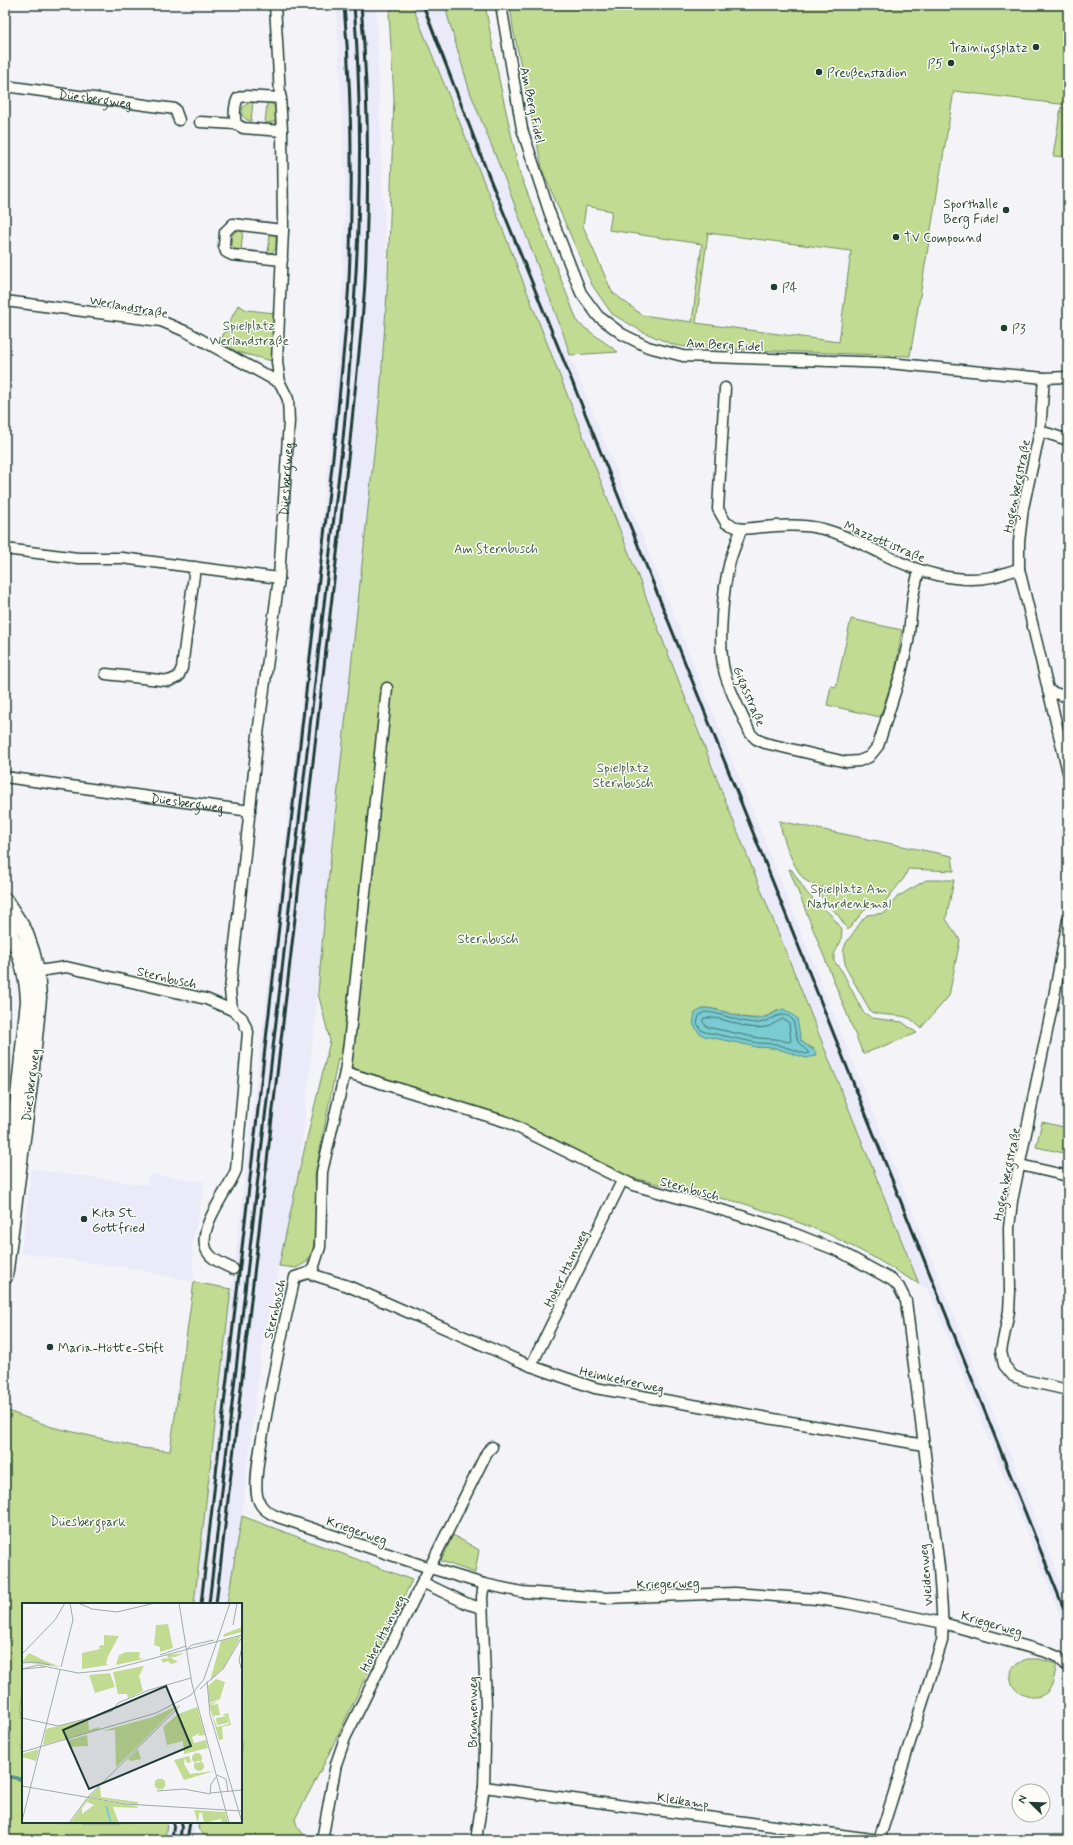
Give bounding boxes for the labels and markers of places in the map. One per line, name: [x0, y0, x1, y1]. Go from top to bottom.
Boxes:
place label: Trainingsplatz: [949, 40, 1029, 59]
marker: Trainingsplatz: [1031, 42, 1041, 52]
place label: P5: [927, 56, 943, 73]
marker: P5: [946, 58, 956, 68]
place label: Preußenstadion: [827, 65, 907, 82]
marker: Preußenstadion: [814, 67, 824, 77]
place label: Sporthalle Berg Fidel: [943, 196, 998, 229]
marker: Sporthalle Berg Fidel: [1001, 205, 1011, 215]
place label: TV Compound: [904, 230, 982, 247]
marker: TV Compound: [891, 232, 901, 242]
place label: P4: [782, 280, 798, 297]
marker: P4: [769, 282, 779, 292]
place label: P3: [1012, 321, 1026, 338]
marker: P3: [999, 323, 1009, 333]
place label: Kita St. Gottfried: [92, 1205, 145, 1237]
marker: Kita St. Gottfried: [79, 1214, 89, 1224]
place label: Maria-Hötte-Stift: [58, 1340, 164, 1357]
marker: Maria-Hötte-Stift: [45, 1342, 55, 1352]

